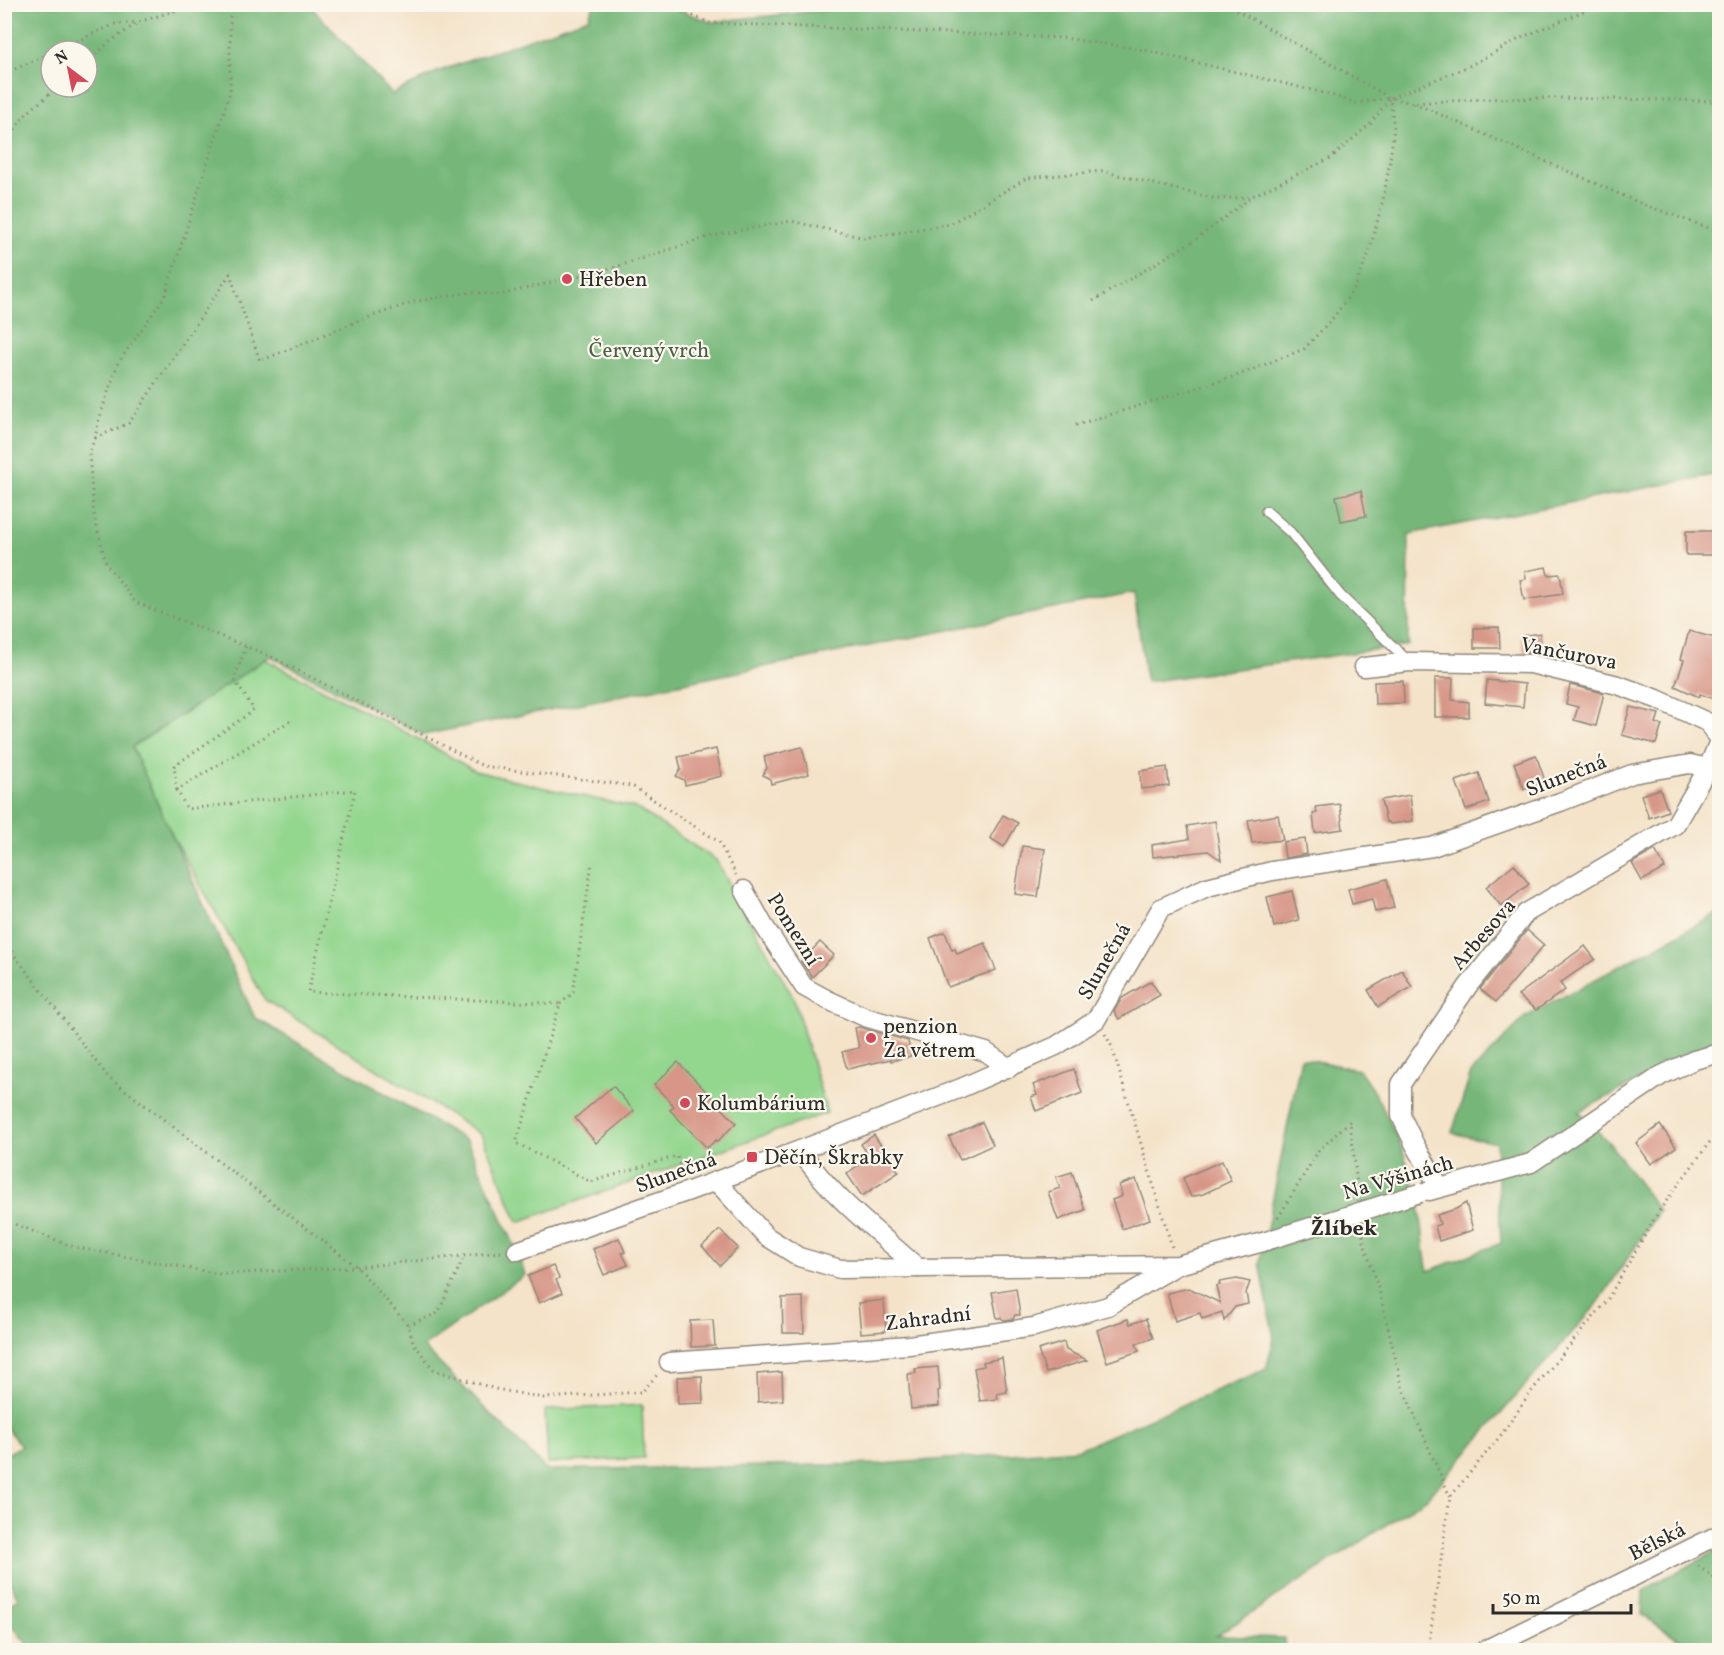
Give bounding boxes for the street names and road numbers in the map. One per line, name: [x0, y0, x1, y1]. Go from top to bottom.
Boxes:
street label: Vančurova: [1518, 631, 1620, 678]
street label: Slunečná: [1522, 748, 1611, 805]
street label: Pomezní: [759, 888, 827, 972]
street label: Arbesova: [1445, 893, 1523, 977]
street label: Slunečná: [1072, 918, 1139, 1006]
street label: Slunečná: [632, 1145, 721, 1202]
street label: Na Výšinách: [1340, 1149, 1457, 1208]
street label: Zahradní: [884, 1300, 973, 1339]
street label: Bělská: [1624, 1516, 1691, 1569]

